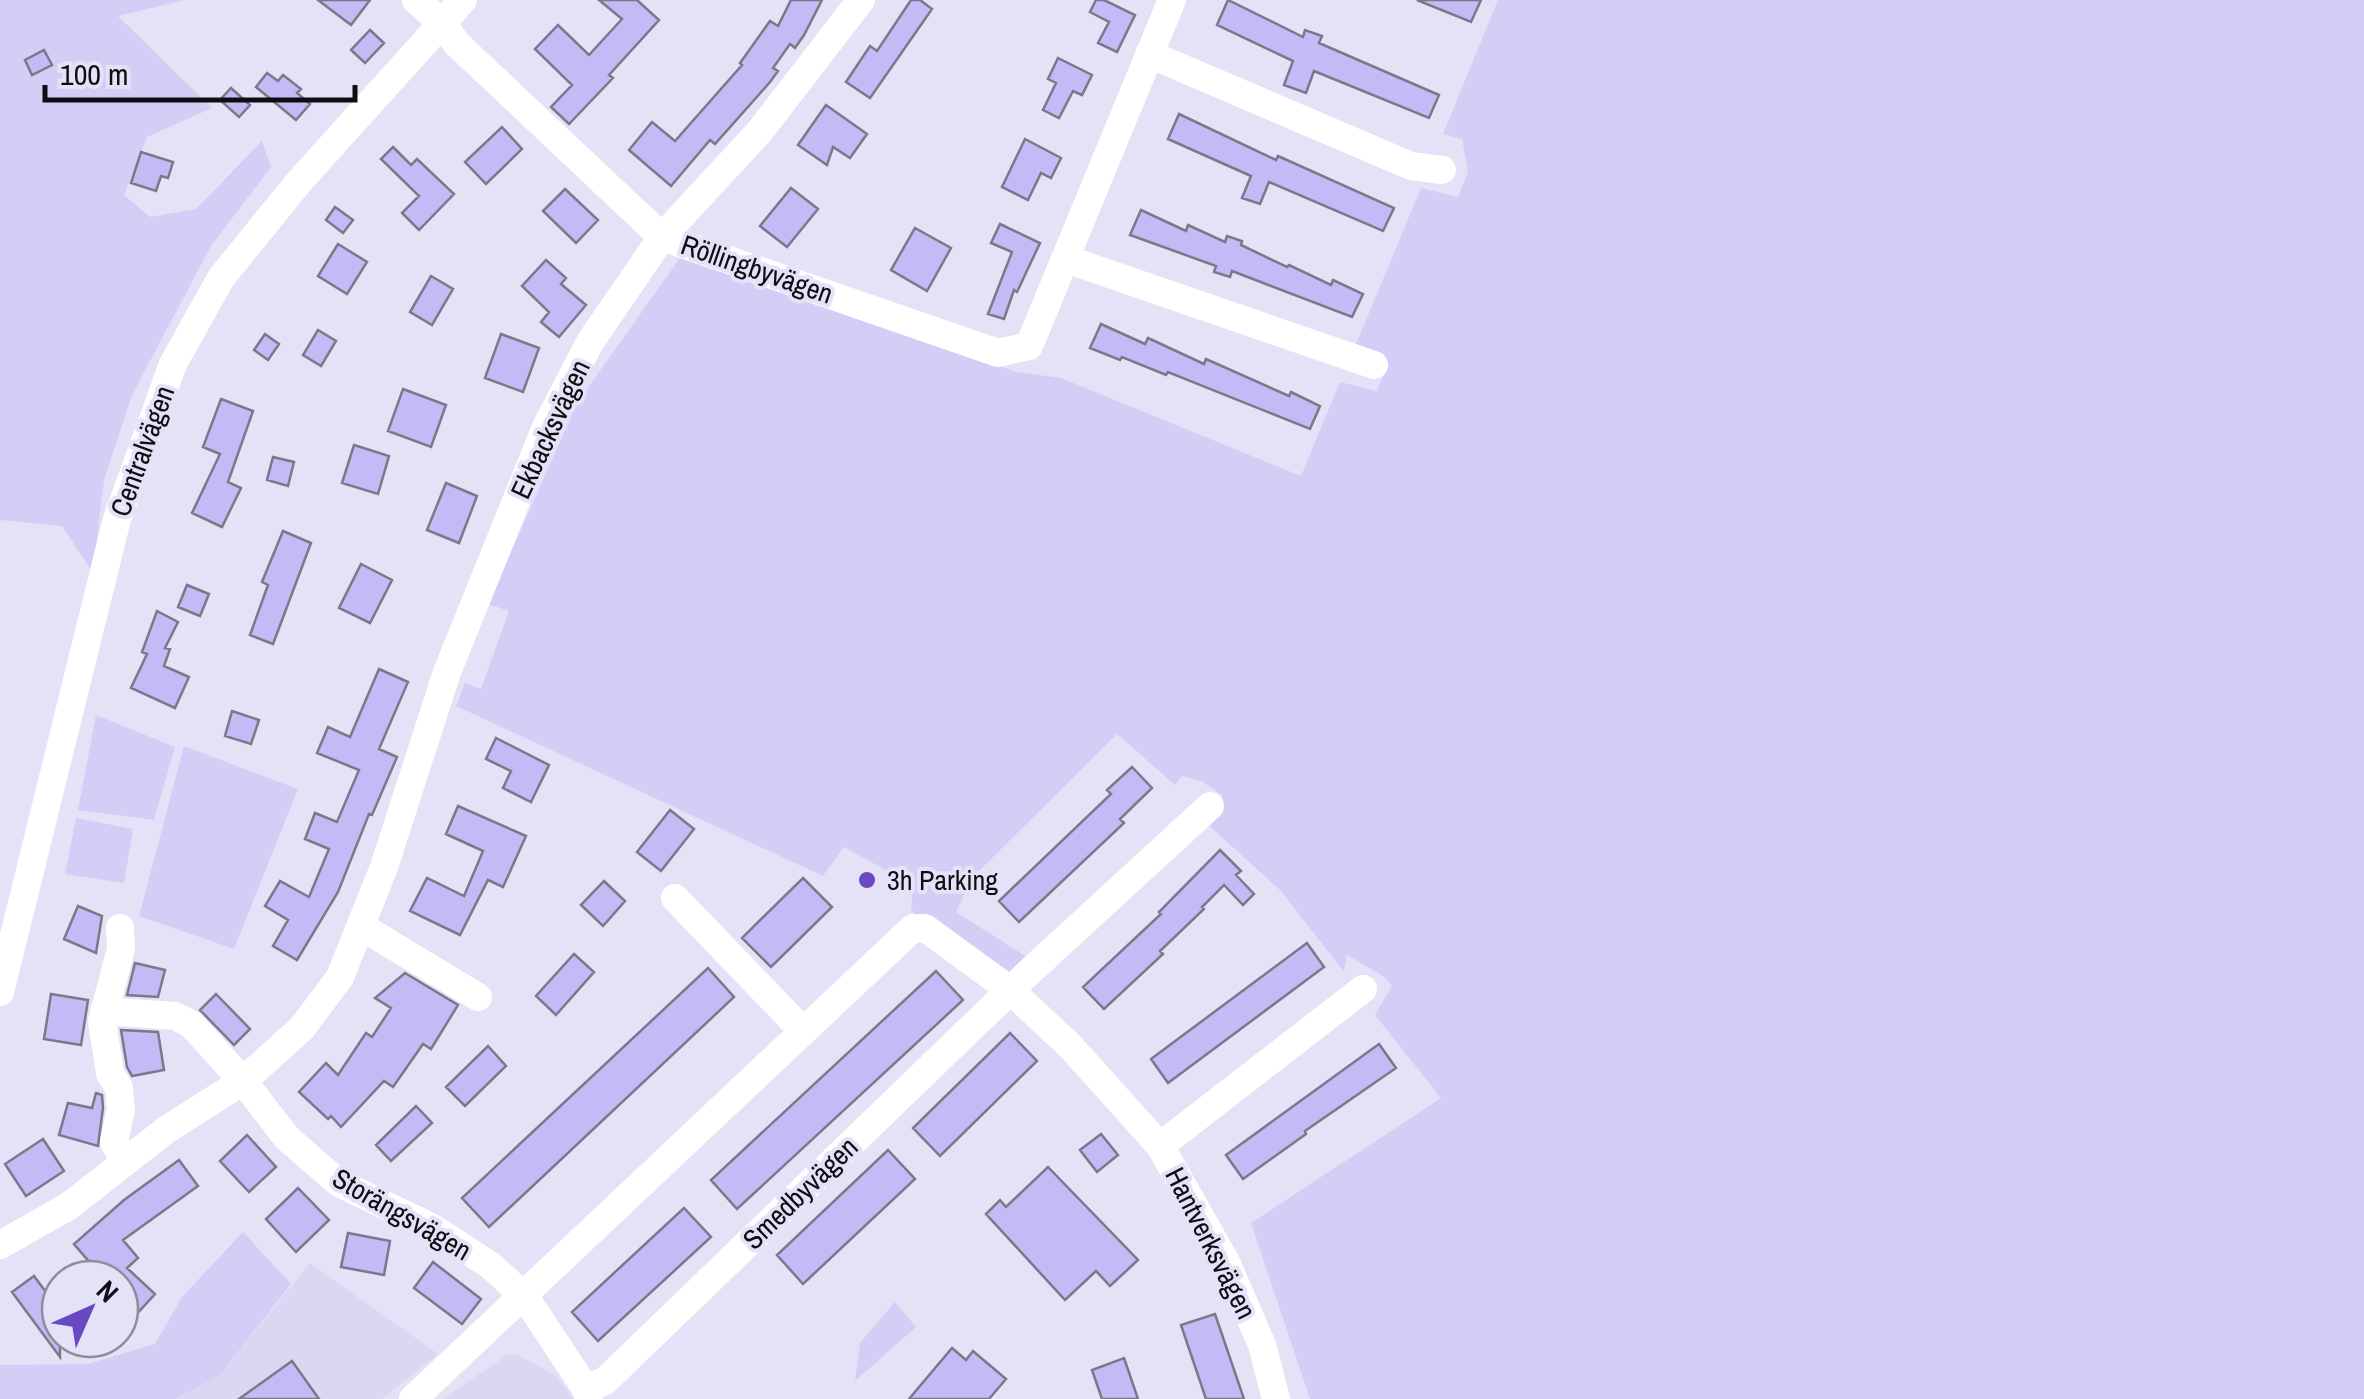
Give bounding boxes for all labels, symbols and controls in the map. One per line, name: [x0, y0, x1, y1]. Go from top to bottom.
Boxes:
scale bar: [45, 40, 355, 102]
text: 100 m: [60, 54, 128, 94]
street label: Röllingbyvägen: [676, 225, 838, 313]
street label: Ekbacksvägen: [501, 353, 599, 505]
street label: Centralvägen: [101, 380, 183, 522]
place label: 3h Parking: [887, 861, 998, 899]
marker: 3h Parking: [856, 869, 878, 891]
street label: Smedbyvägen: [734, 1128, 866, 1258]
street label: Storängsvägen: [326, 1159, 478, 1269]
street label: Hantverksvägen: [1156, 1160, 1266, 1326]
north arrow: [40, 1259, 140, 1359]
text: N: [88, 1272, 127, 1311]

